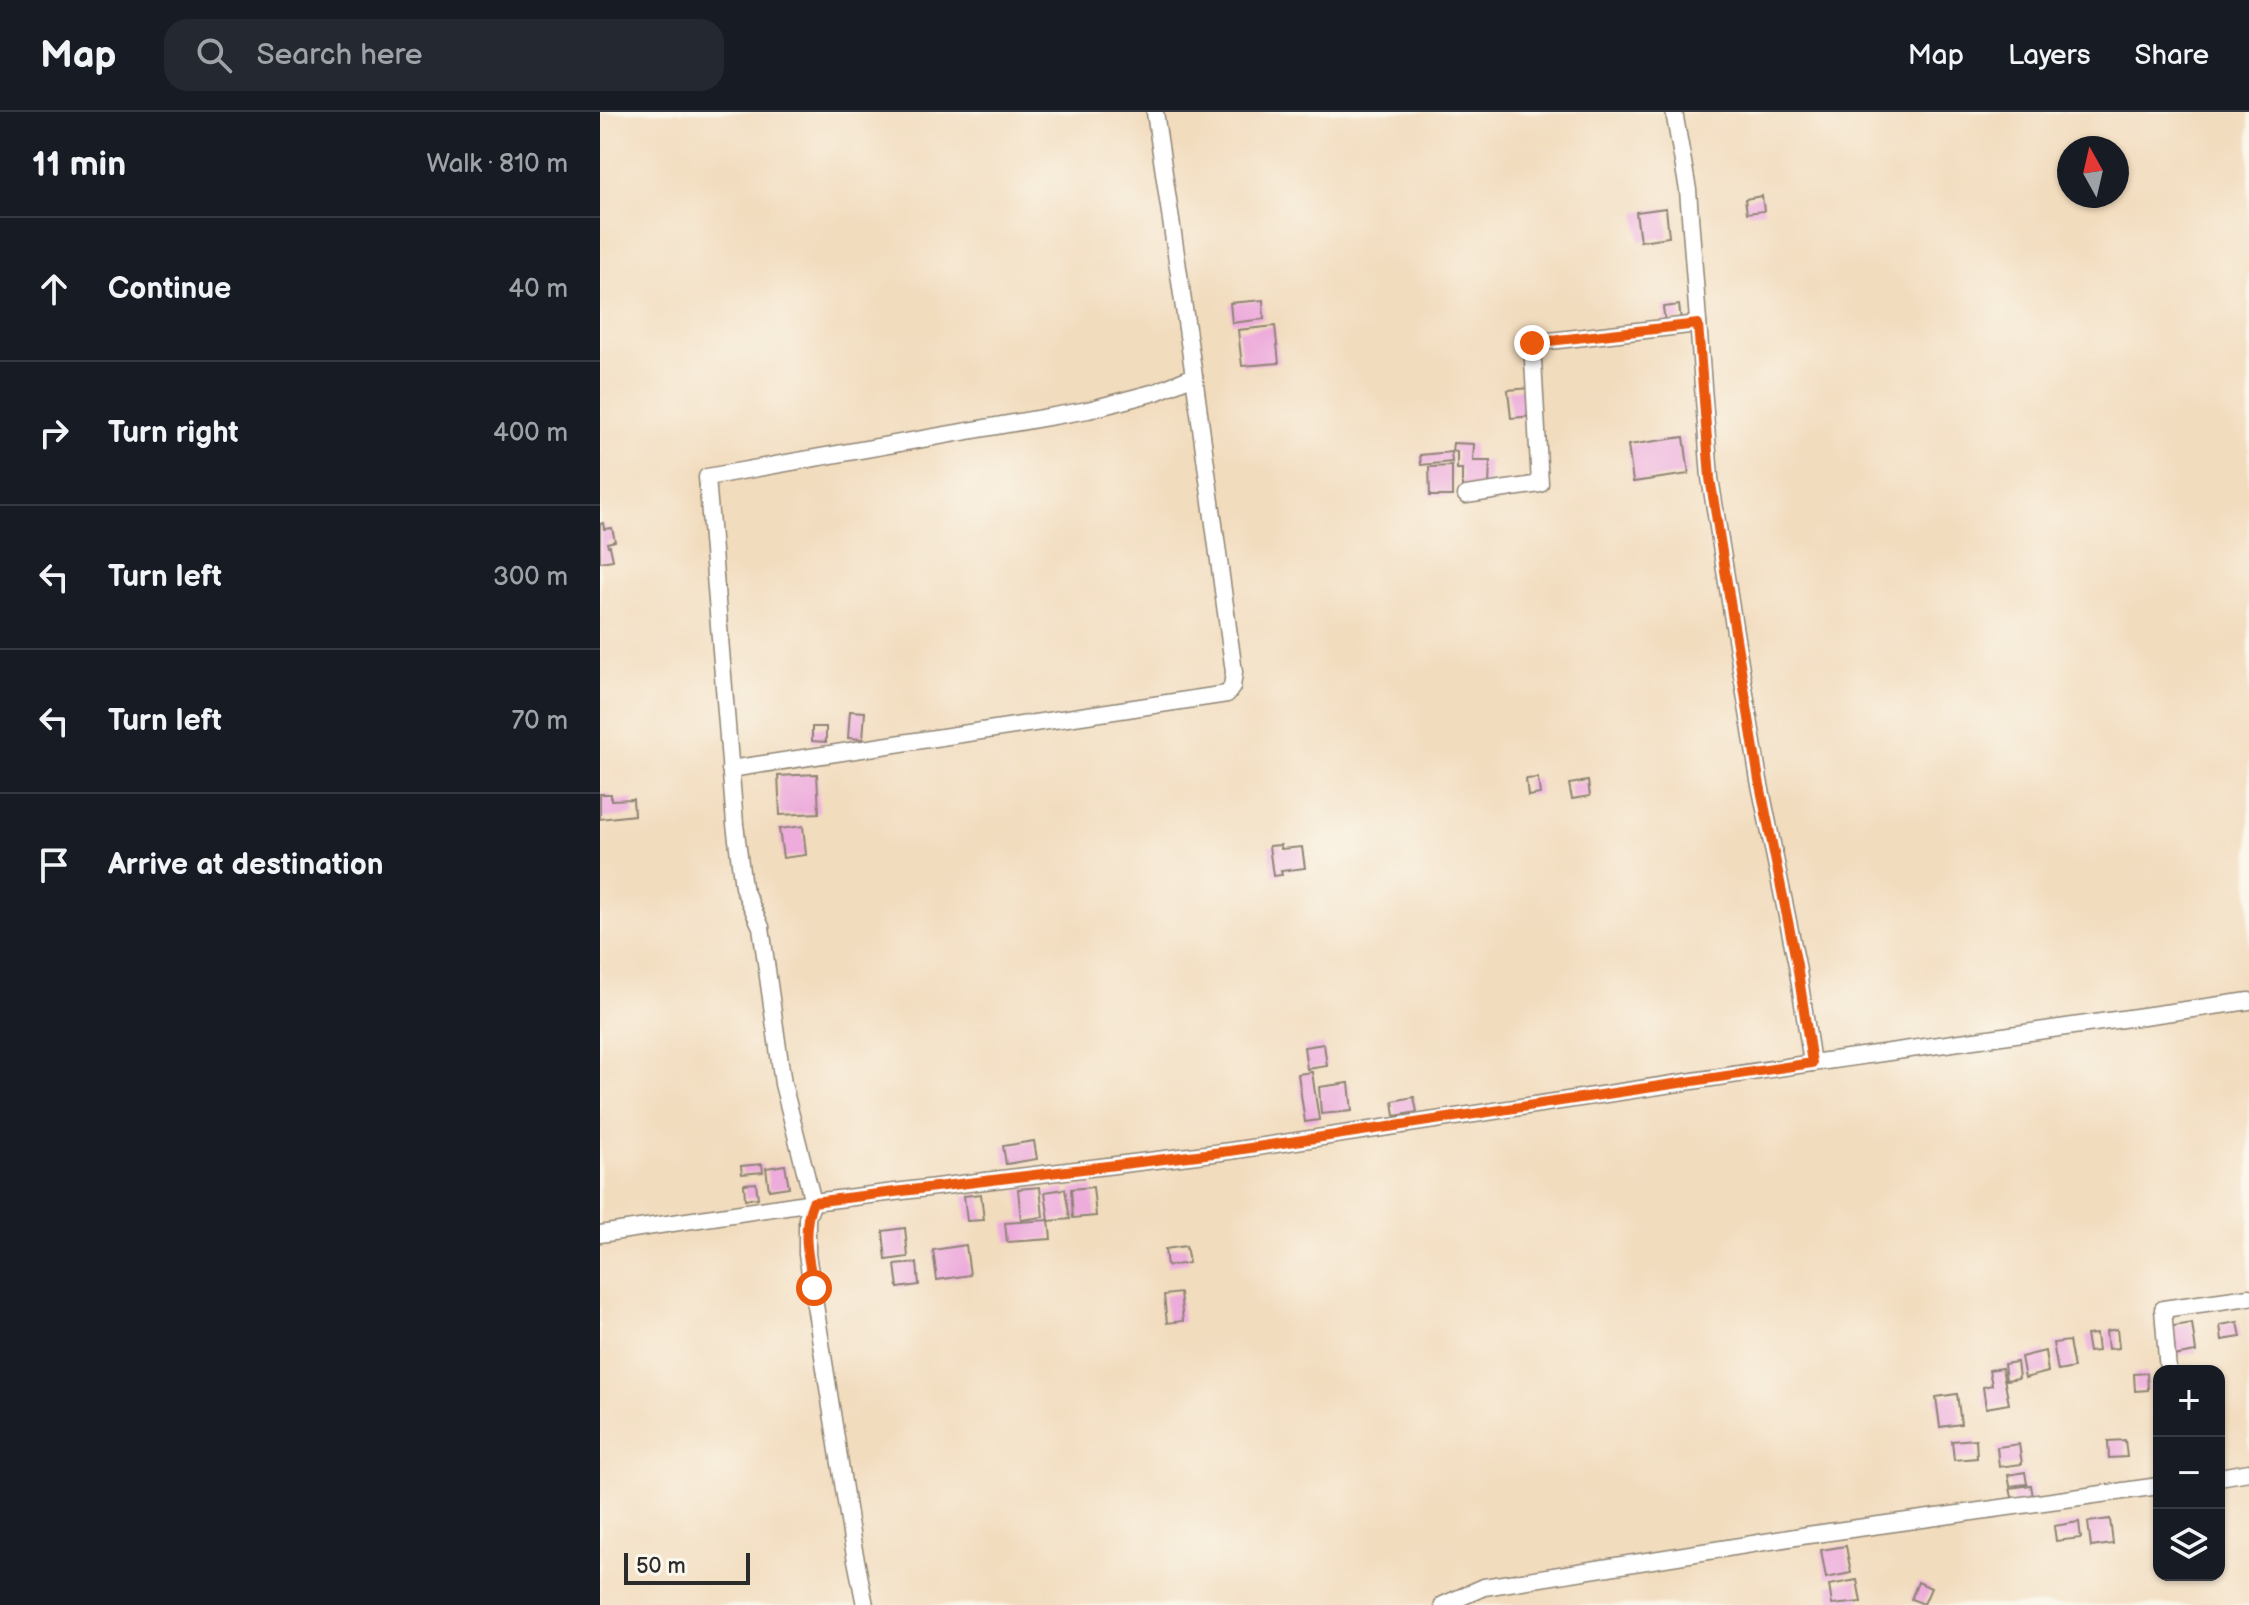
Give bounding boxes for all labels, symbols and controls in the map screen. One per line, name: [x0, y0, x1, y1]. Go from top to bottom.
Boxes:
search box: [164, 19, 724, 91]
text: Map: [40, 33, 116, 78]
icon: search: [192, 33, 236, 77]
text: Search here: [256, 37, 423, 73]
text: Map: [1908, 39, 1964, 72]
text: Layers: [2008, 39, 2091, 72]
text: Share: [2135, 39, 2209, 72]
north arrow: [2057, 136, 2129, 208]
text: 11 min: [32, 144, 126, 185]
text: Walk · 810 m: [427, 149, 568, 180]
icon: ahead: [32, 267, 76, 311]
text: Continue: [108, 271, 231, 307]
text: 40 m: [508, 274, 568, 305]
route end: [1514, 325, 1550, 361]
icon: right: [32, 411, 76, 455]
text: Turn right: [108, 415, 239, 451]
text: 400 m: [493, 418, 568, 449]
icon: left: [32, 555, 76, 599]
text: Turn left: [108, 559, 222, 595]
text: 300 m: [493, 562, 568, 593]
icon: left: [32, 699, 76, 743]
text: Turn left: [108, 703, 222, 739]
text: 70 m: [511, 706, 568, 737]
icon: arrive: [32, 843, 76, 887]
text: Arrive at destination: [108, 847, 384, 883]
route start: [796, 1270, 832, 1306]
map controls: [2153, 1365, 2225, 1581]
button: +: [2153, 1365, 2225, 1437]
button: −: [2153, 1437, 2225, 1509]
button: layers: [2153, 1509, 2225, 1581]
scale bar: [624, 1549, 750, 1585]
text: 50 m: [636, 1553, 686, 1580]

